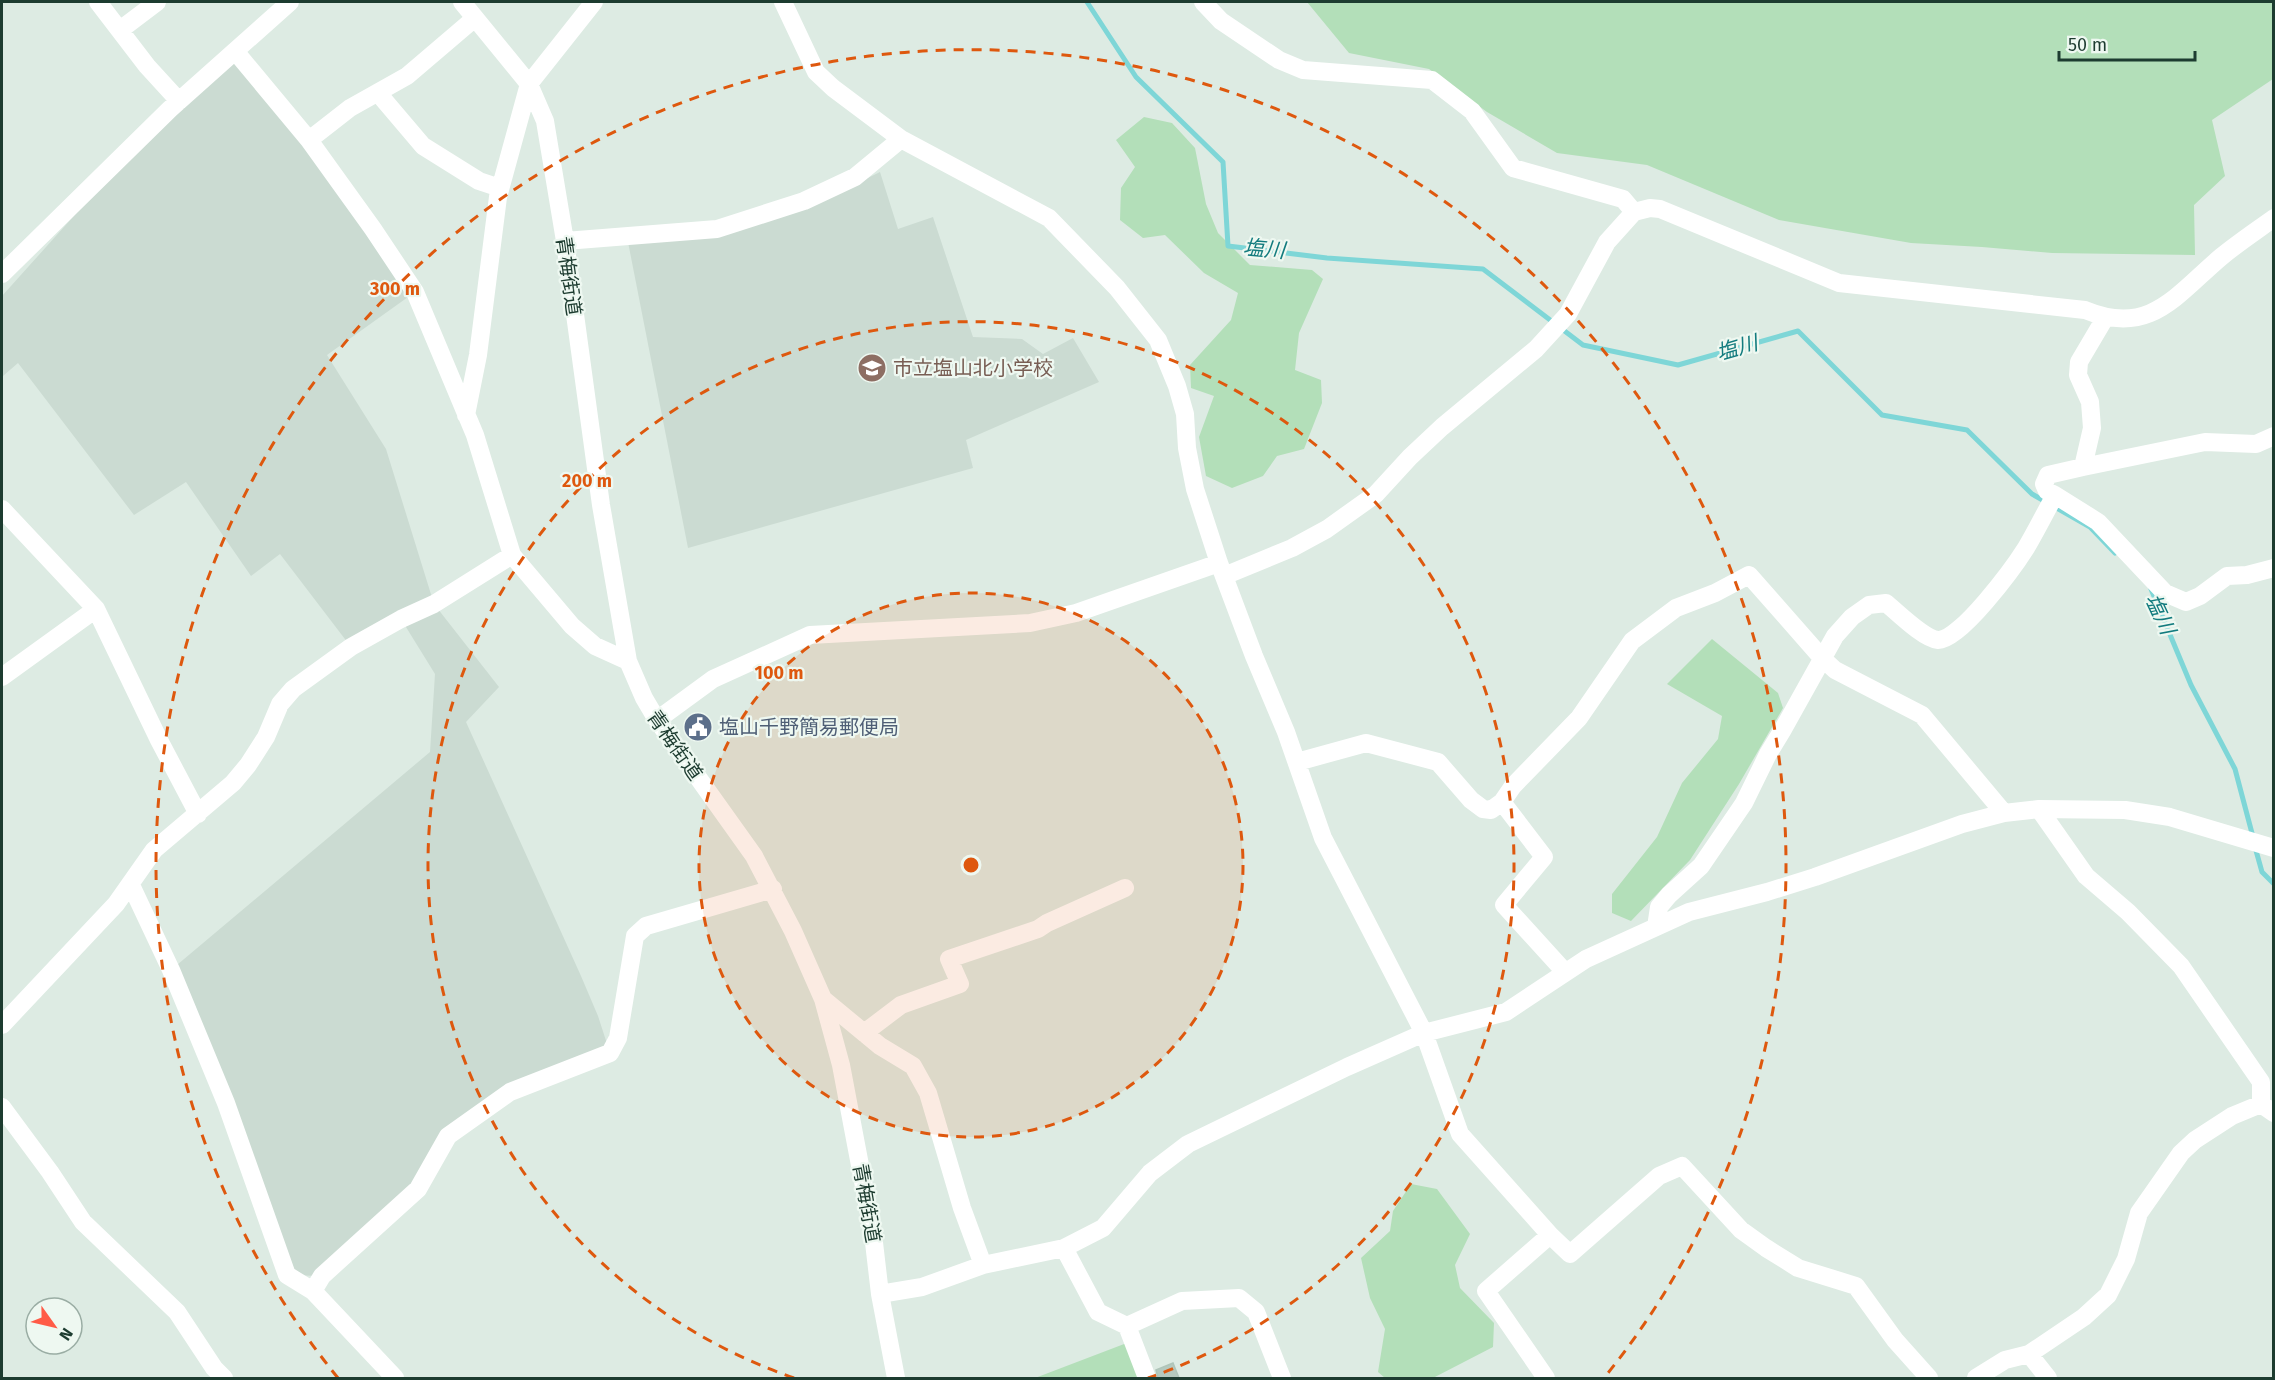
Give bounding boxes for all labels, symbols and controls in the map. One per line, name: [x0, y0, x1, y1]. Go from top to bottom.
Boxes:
scale bar: [2059, 24, 2196, 62]
text: 50 m: [2068, 34, 2107, 56]
water label: 塩川: [1242, 234, 1288, 264]
street label: 青梅街道: [552, 235, 586, 317]
text: 300 m: [369, 278, 420, 300]
water label: 塩川: [1713, 329, 1763, 366]
school or university icon: 市立塩山北小学校: [856, 352, 888, 384]
place label: 市立塩山北小学校: [893, 356, 1053, 380]
text: 200 m: [562, 470, 612, 492]
water label: 塩川: [2139, 589, 2182, 640]
text: 100 m: [755, 662, 803, 684]
street label: 青梅街道: [642, 705, 708, 785]
public building icon: 塩山千野簡易郵便局: [682, 711, 714, 743]
place label: 塩山千野簡易郵便局: [719, 715, 899, 739]
centre of rings: [961, 855, 981, 875]
street label: 青梅街道: [848, 1162, 886, 1244]
north arrow: [24, 1296, 84, 1356]
text: N: [55, 1324, 77, 1344]

